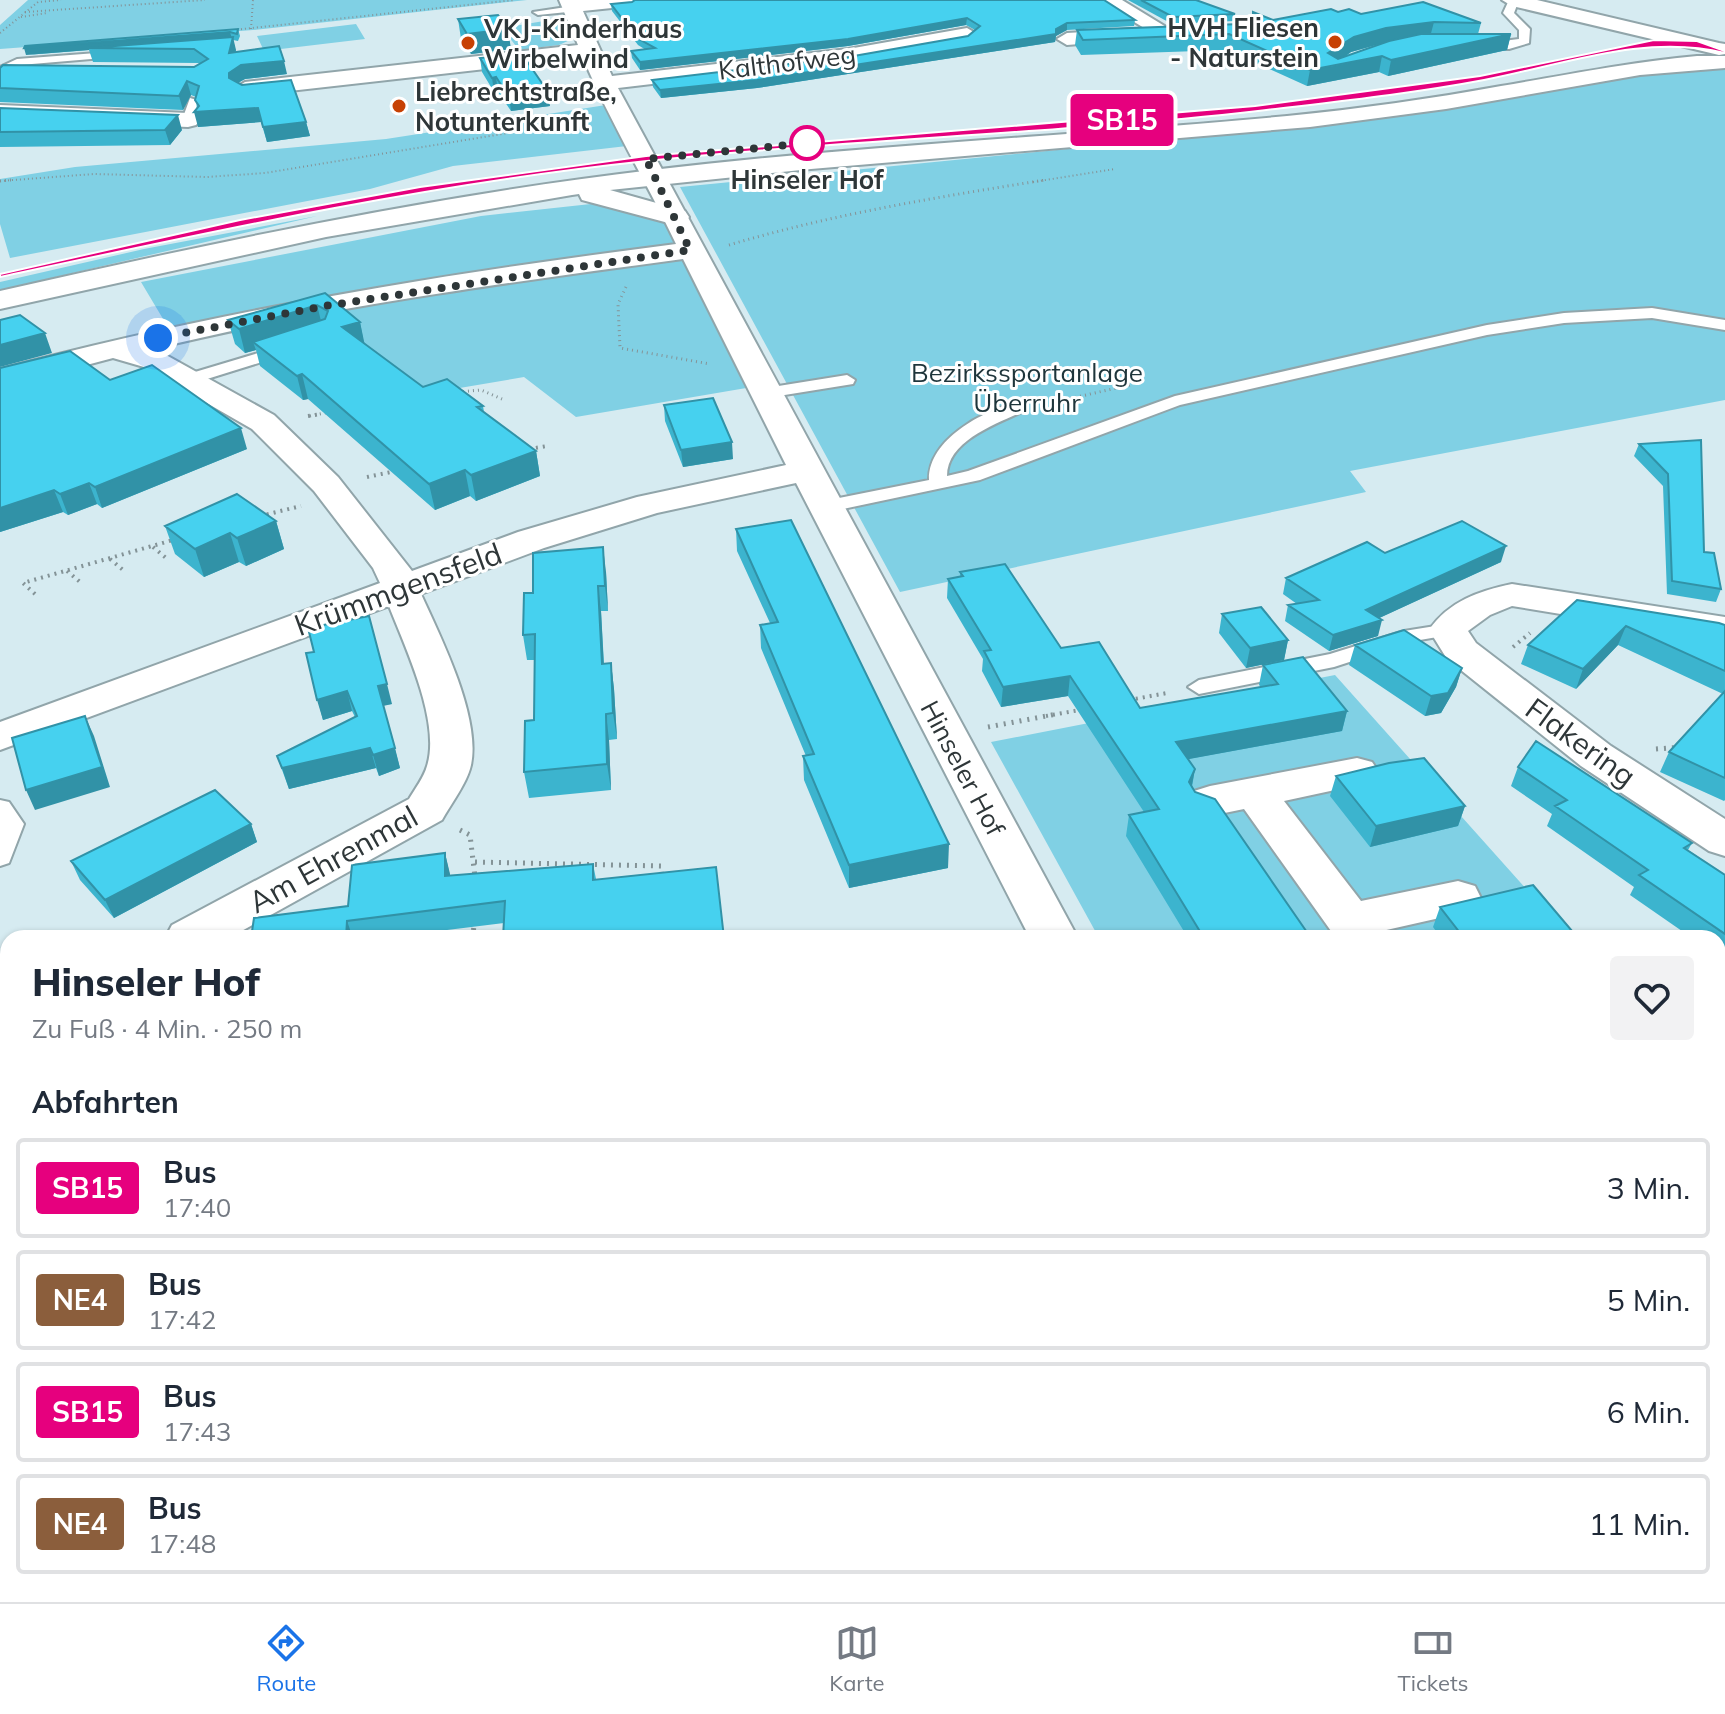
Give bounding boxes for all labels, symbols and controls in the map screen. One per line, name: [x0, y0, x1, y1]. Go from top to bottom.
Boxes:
place label: HVH Fliesen - Naturstein: [1167, 11, 1319, 74]
place label: VKJ-Kinderhaus Wirbelwind: [483, 12, 682, 75]
marker: HVH Fliesen - Naturstein: [1326, 33, 1344, 51]
marker: VKJ-Kinderhaus Wirbelwind: [459, 34, 477, 52]
street label: Kalthofweg: [716, 37, 858, 87]
place label: Liebrechtstraße, Notunterkunft: [415, 75, 617, 138]
line badge: SB15: [1066, 94, 1178, 146]
marker: Liebrechtstraße, Notunterkunft: [390, 97, 408, 115]
text: SB15: [1087, 102, 1157, 137]
marker: Hinseler Hof: [790, 126, 824, 160]
place label: Hinseler Hof: [730, 163, 884, 196]
your location: [138, 318, 178, 358]
park label: Bezirkssportanlage Überruhr: [911, 356, 1143, 419]
street label: Krümmgensfeld: [289, 534, 507, 644]
street label: Flakering: [1518, 689, 1644, 795]
street label: Hinseler Hof: [914, 695, 1013, 842]
street label: Am Ehrenmal: [242, 797, 424, 921]
button: heart: [1610, 956, 1694, 1040]
text: Hinseler Hof: [32, 958, 260, 1006]
text: Zu Fuß · 4 Min. · 250 m: [32, 1012, 302, 1045]
text: Abfahrten: [32, 1083, 179, 1121]
text: Bus: [163, 1153, 217, 1191]
text: 3 Min.: [1607, 1169, 1690, 1207]
text: SB15: [52, 1170, 123, 1205]
text: 17:40: [163, 1191, 231, 1224]
text: Bus: [148, 1265, 202, 1303]
text: 5 Min.: [1607, 1281, 1690, 1319]
text: NE4: [53, 1282, 107, 1317]
text: 17:42: [148, 1303, 216, 1336]
text: Bus: [163, 1377, 217, 1415]
text: 6 Min.: [1607, 1393, 1690, 1431]
text: SB15: [52, 1394, 123, 1429]
text: 17:43: [163, 1415, 231, 1448]
text: Bus: [148, 1489, 202, 1527]
text: 11 Min.: [1589, 1505, 1690, 1543]
text: NE4: [53, 1506, 107, 1541]
text: 17:48: [148, 1527, 216, 1560]
tab: Route: [256, 1621, 316, 1697]
tab: Karte: [829, 1621, 885, 1697]
tab: Tickets: [1397, 1621, 1469, 1697]

